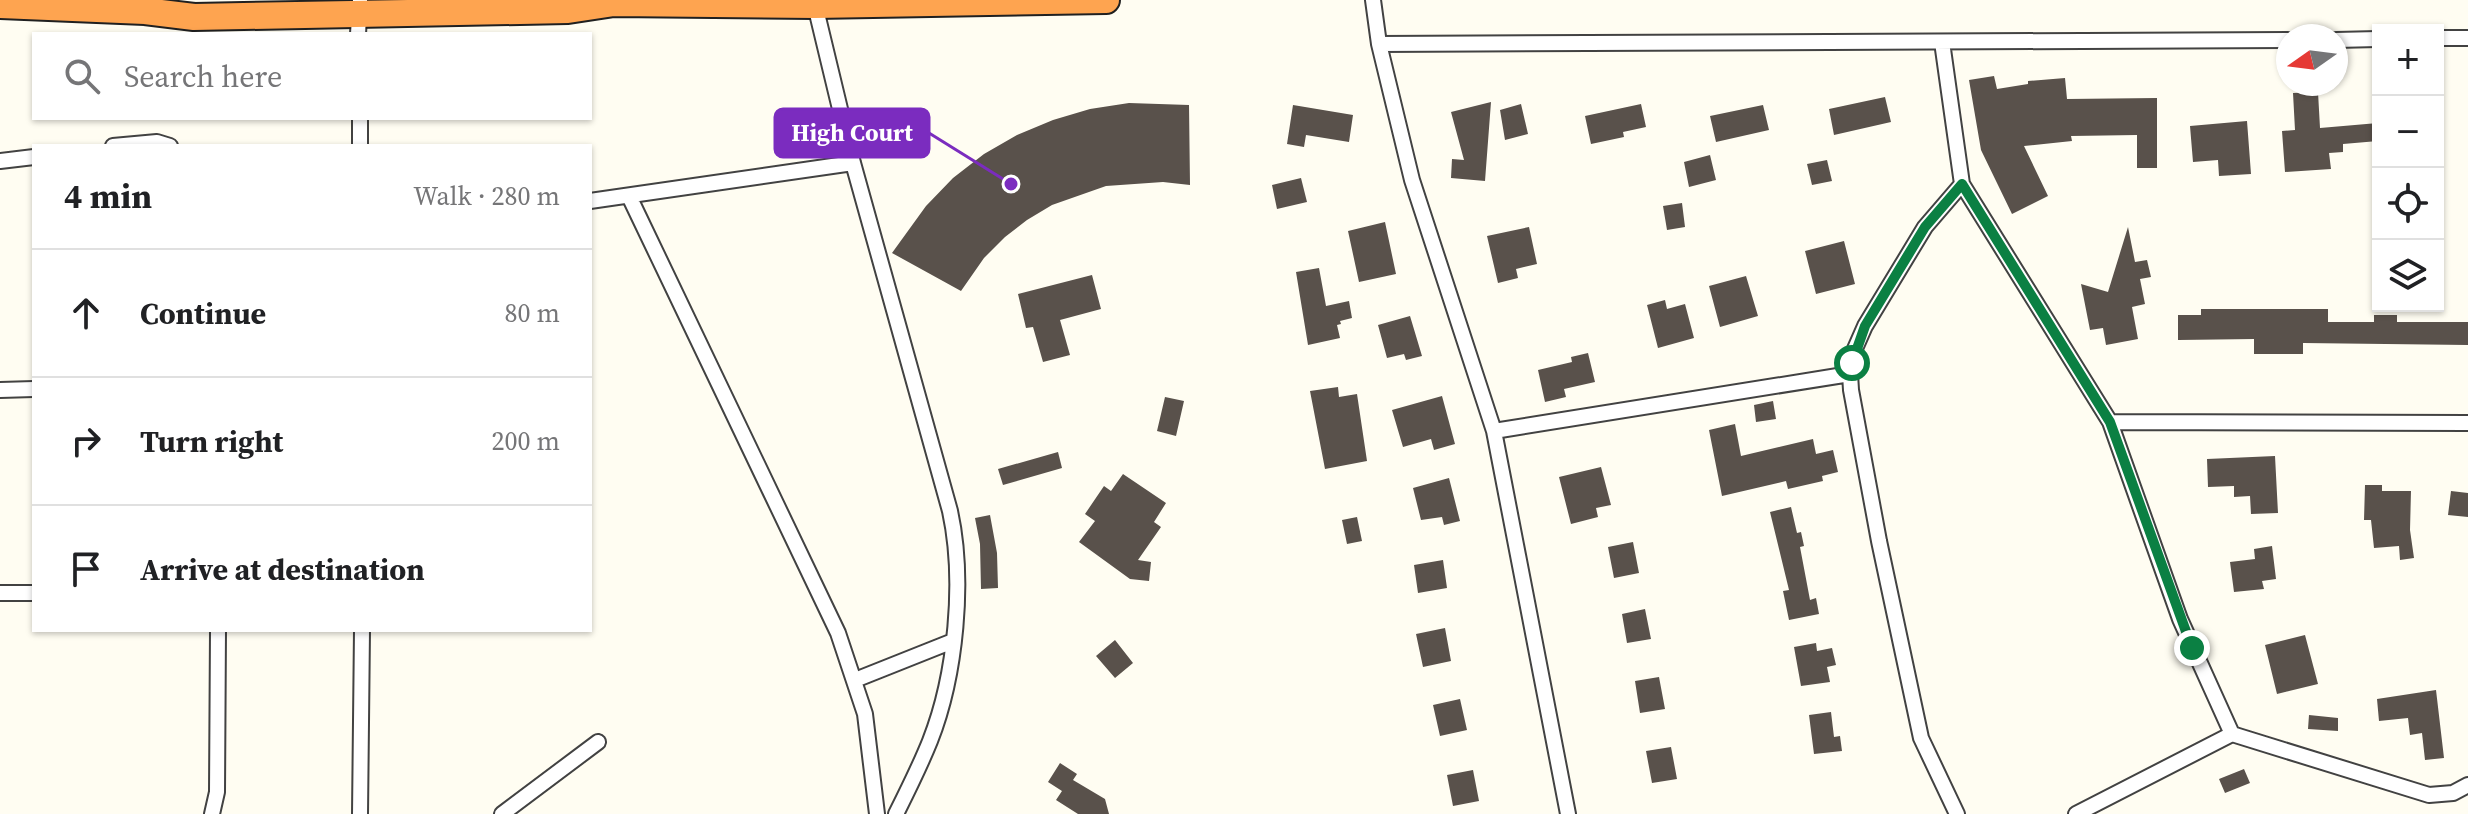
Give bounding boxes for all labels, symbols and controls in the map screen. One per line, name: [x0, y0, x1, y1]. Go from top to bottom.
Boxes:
north arrow: [2276, 24, 2348, 96]
map controls: [2372, 24, 2444, 312]
button: +: [2372, 24, 2444, 96]
search box: [32, 32, 592, 120]
icon: search: [60, 54, 104, 98]
text: Search here: [124, 56, 282, 97]
button: −: [2372, 96, 2444, 168]
callout: High Court: [775, 109, 929, 157]
text: High Court: [791, 116, 913, 149]
button: locate: [2372, 168, 2444, 240]
text: 4 min: [64, 173, 152, 219]
text: Walk · 280 m: [413, 178, 560, 214]
button: layers: [2372, 240, 2444, 312]
icon: ahead: [64, 291, 108, 335]
text: Continue: [140, 293, 266, 334]
text: 80 m: [505, 295, 560, 331]
route start: [1834, 345, 1870, 381]
icon: right: [64, 419, 108, 463]
text: Turn right: [140, 421, 283, 462]
text: 200 m: [492, 423, 560, 459]
icon: arrive: [64, 547, 108, 591]
text: Arrive at destination: [140, 549, 425, 590]
route end: [2174, 630, 2210, 666]

